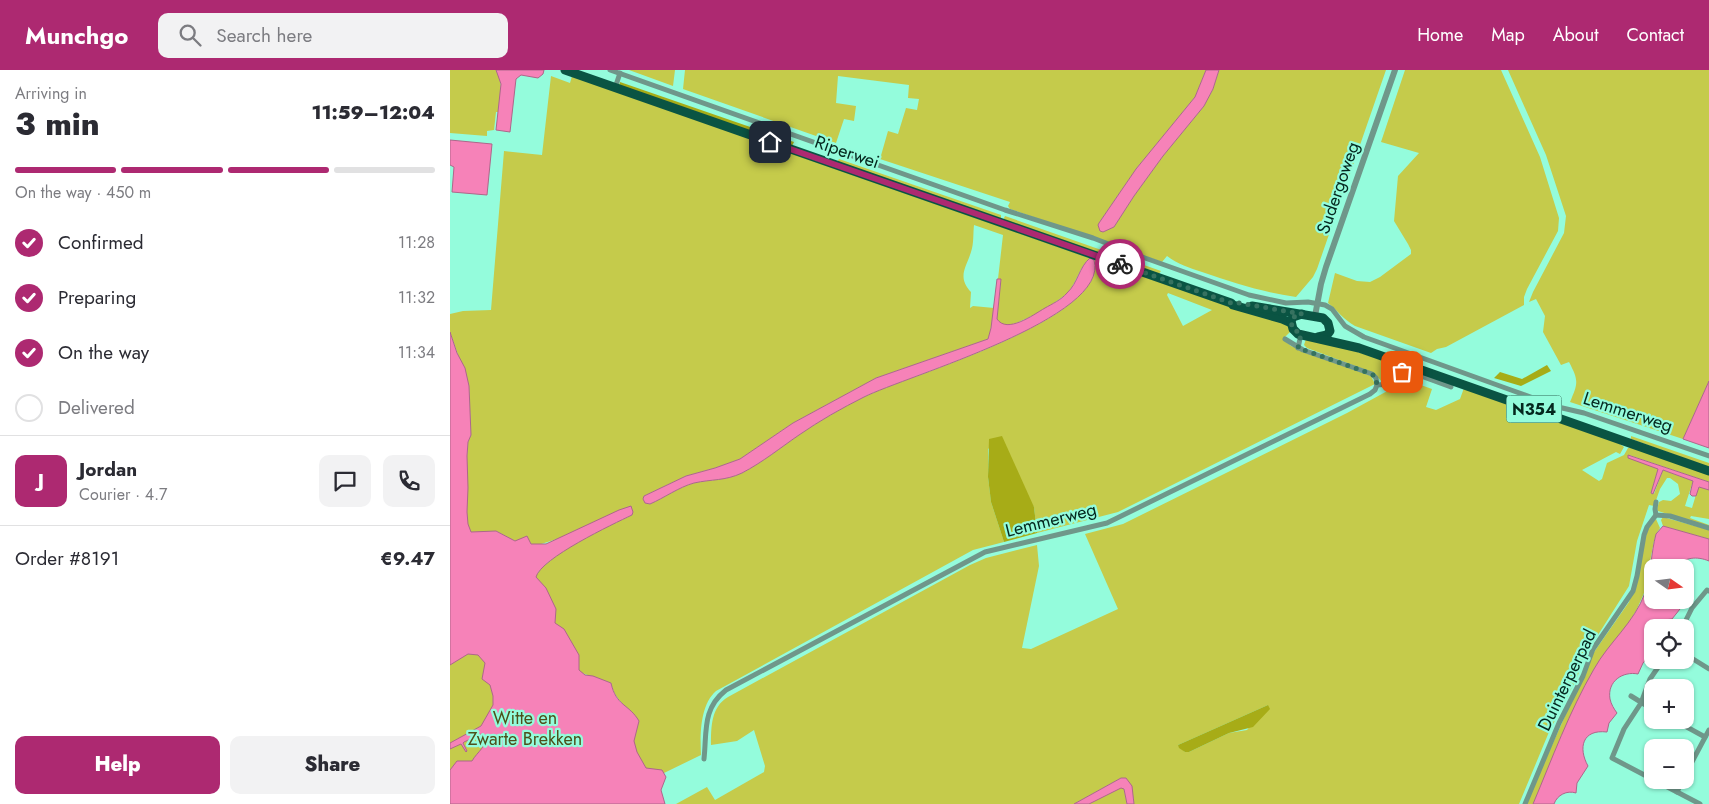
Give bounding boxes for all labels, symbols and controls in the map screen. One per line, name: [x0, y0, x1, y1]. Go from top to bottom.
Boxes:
search box: [158, 13, 508, 58]
text: Munchgo: [25, 18, 128, 53]
icon: search: [176, 21, 204, 49]
text: Search here: [216, 22, 312, 49]
text: Home: [1417, 22, 1463, 48]
text: Map: [1491, 22, 1525, 48]
text: About: [1553, 22, 1598, 48]
text: Contact: [1626, 22, 1684, 48]
text: Arriving in: [15, 82, 87, 105]
text: 11:59–12:04: [312, 99, 435, 126]
text: 3 min: [15, 101, 100, 147]
pin: [749, 121, 791, 163]
icon: home: [756, 128, 784, 156]
street label: Riperwei: [811, 129, 883, 175]
street label: Sudergoweg: [1310, 138, 1366, 238]
text: On the way · 450 m: [15, 181, 151, 204]
icon: check: [15, 229, 43, 257]
text: Confirmed: [58, 229, 144, 256]
text: 11:28: [398, 231, 435, 254]
courier: [1095, 239, 1145, 289]
icon: bike: [1106, 250, 1134, 278]
icon: check: [15, 284, 43, 312]
text: Preparing: [58, 284, 136, 311]
text: 11:32: [398, 286, 435, 309]
icon: check: [15, 339, 43, 367]
text: On the way: [58, 339, 149, 366]
text: 11:34: [398, 341, 435, 364]
pin: [1381, 351, 1423, 393]
icon: bag: [1388, 358, 1416, 386]
street label: Lemmerweg: [1580, 385, 1676, 439]
text: Delivered: [58, 394, 135, 421]
road number: N354: [1506, 396, 1562, 422]
button: chat: [319, 455, 371, 507]
button: phone: [383, 455, 435, 507]
text: Jordan: [79, 456, 137, 483]
text: J: [38, 467, 44, 494]
text: Courier · 4.7: [79, 483, 167, 506]
street label: Lemmerweg: [1003, 496, 1099, 544]
text: Order #8191: [15, 545, 119, 572]
text: €9.47: [380, 545, 435, 572]
north arrow: [1644, 559, 1694, 609]
map controls: [1644, 559, 1694, 789]
button: locate: [1644, 619, 1694, 669]
street label: Duinterperpad: [1531, 625, 1603, 735]
button: +: [1644, 679, 1694, 729]
park label: Witte en Zwarte Brekken: [468, 705, 582, 752]
button: Help: [15, 736, 220, 794]
button: Share: [230, 736, 435, 794]
button: −: [1644, 739, 1694, 789]

